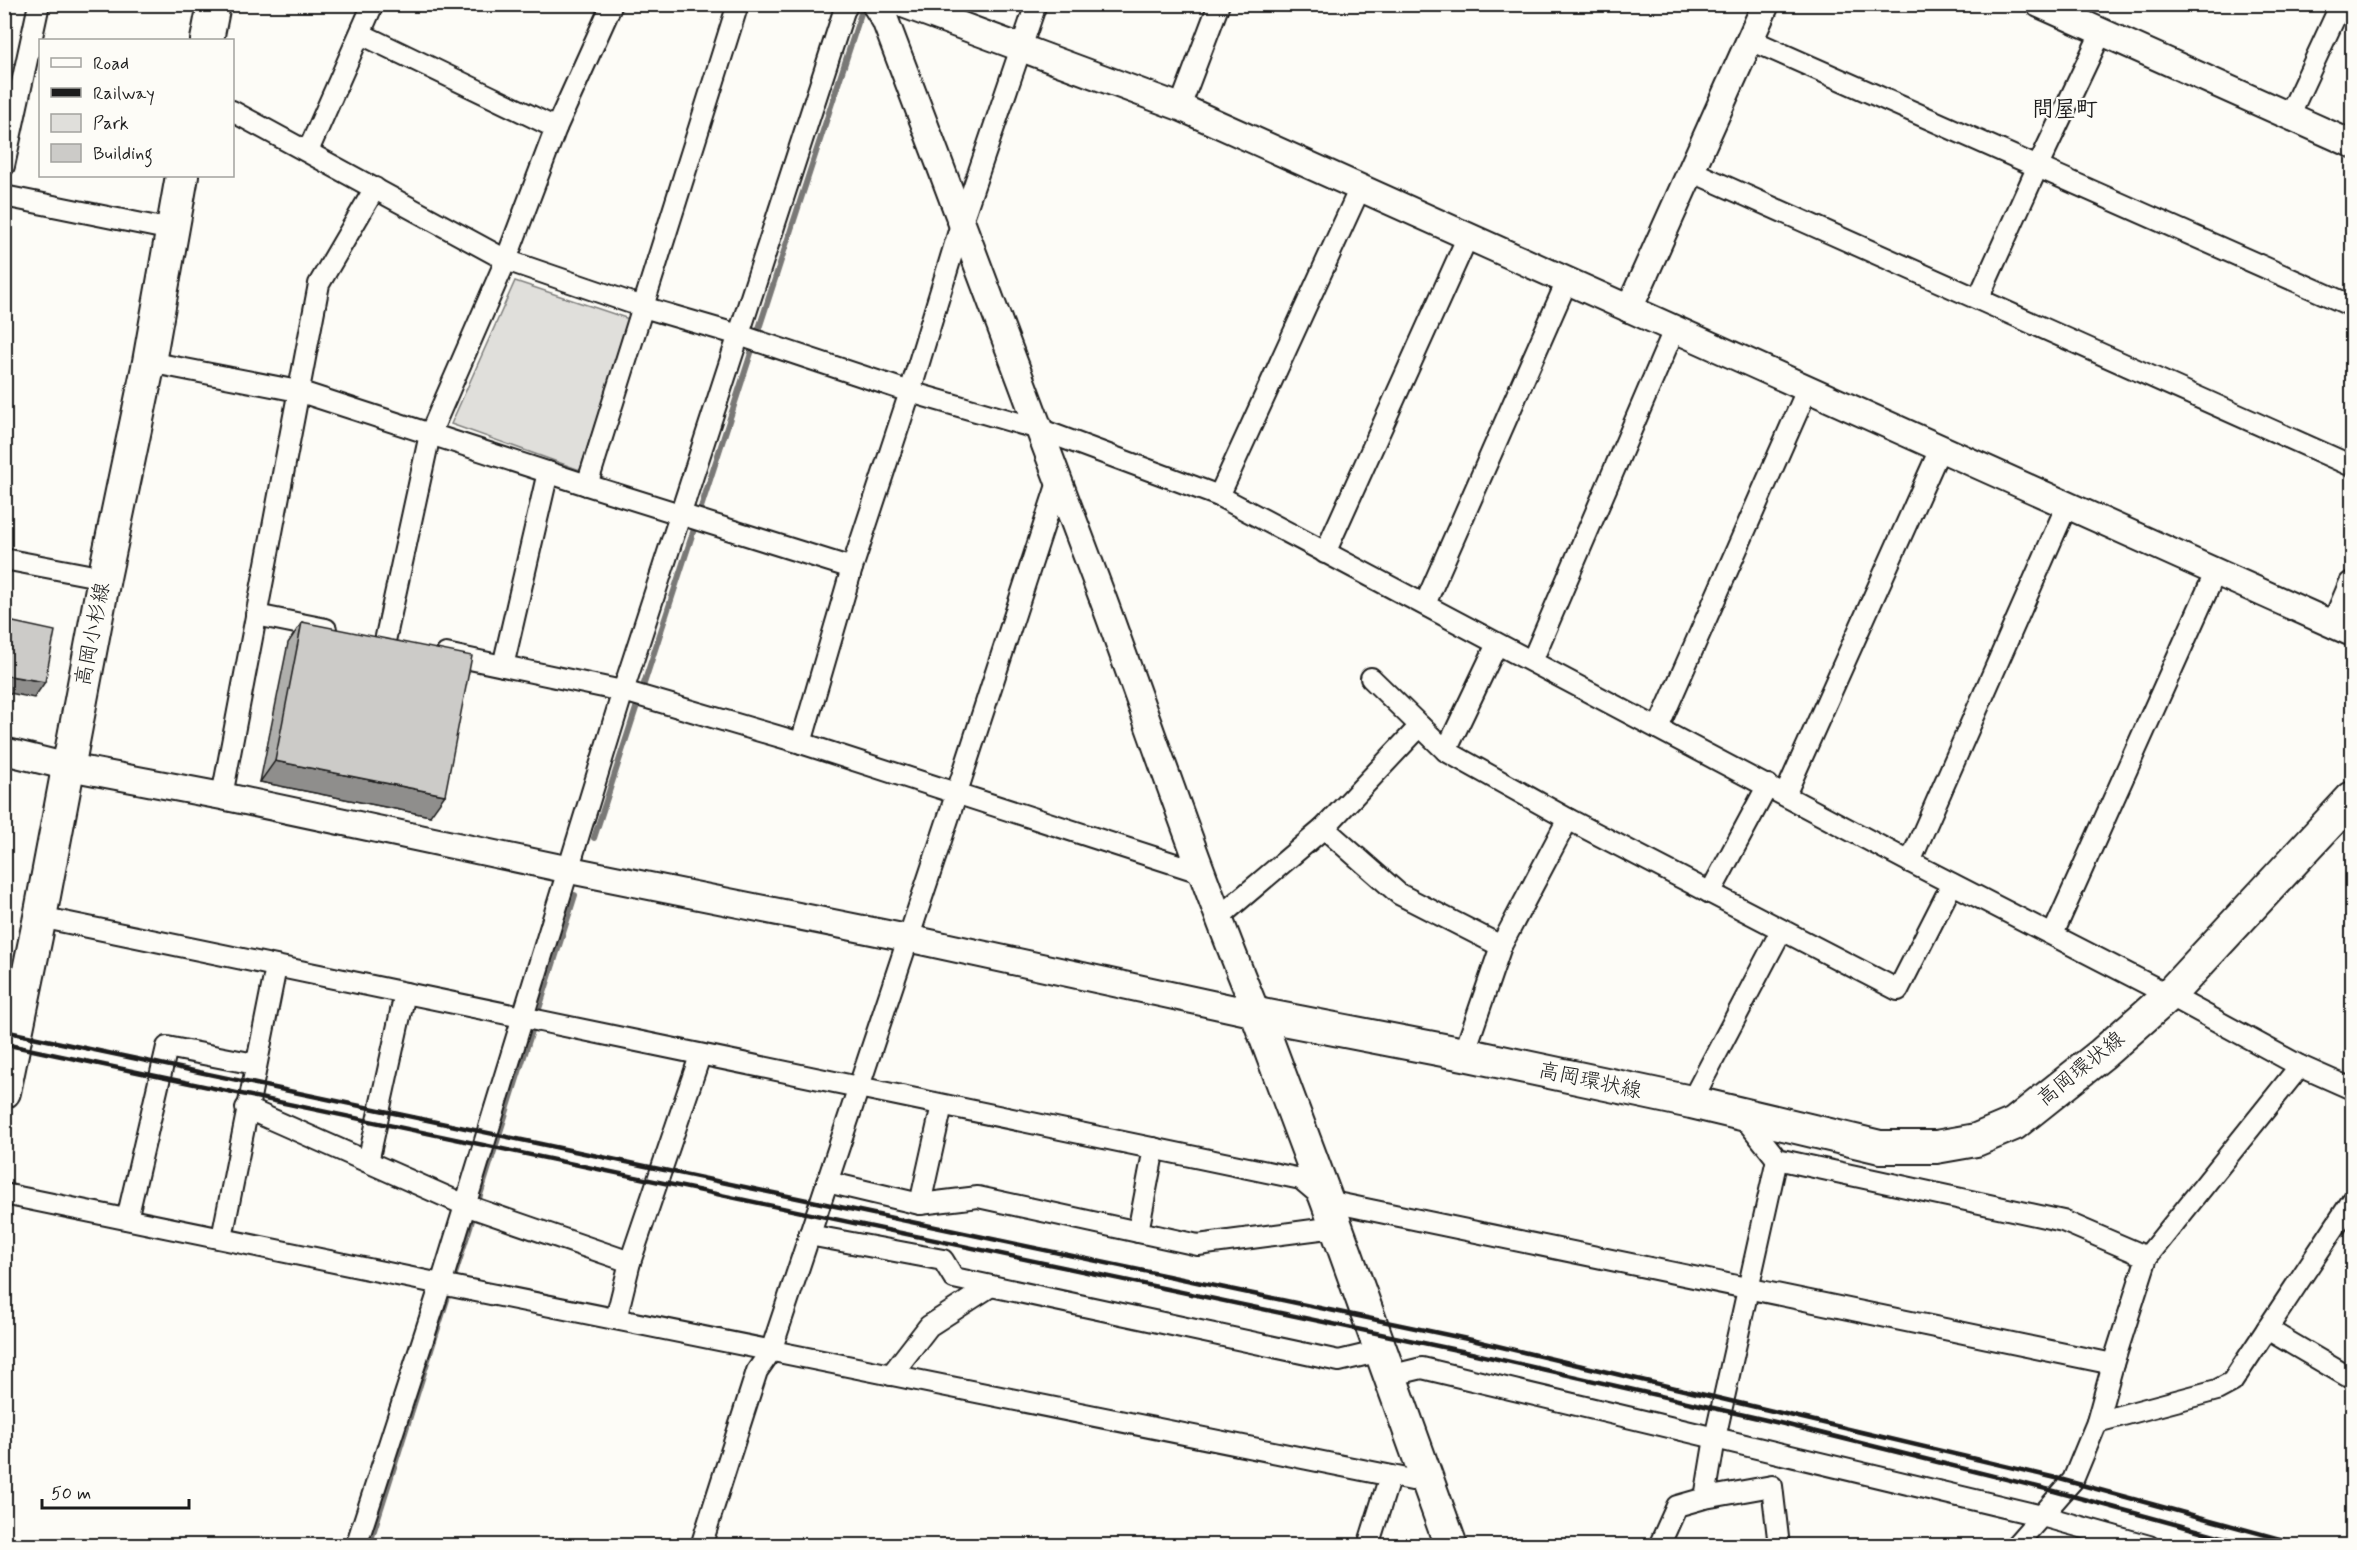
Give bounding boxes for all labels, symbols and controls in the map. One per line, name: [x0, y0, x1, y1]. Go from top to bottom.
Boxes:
legend: [39, 39, 234, 177]
text: Road: [93, 52, 129, 76]
text: Railway: [93, 82, 155, 106]
district label: 問屋町: [2032, 96, 2098, 124]
text: Park: [93, 112, 129, 136]
text: Building: [93, 142, 153, 168]
street label: 高岡小杉線: [69, 580, 117, 688]
street label: 高岡環状線: [2031, 1025, 2131, 1113]
street label: 高岡環状線: [1536, 1056, 1644, 1106]
scale bar: [42, 1472, 189, 1510]
text: 50 m: [51, 1482, 91, 1506]

